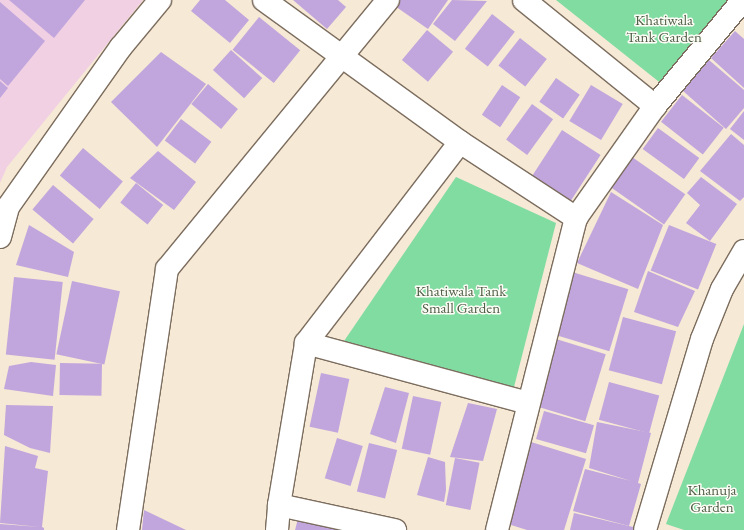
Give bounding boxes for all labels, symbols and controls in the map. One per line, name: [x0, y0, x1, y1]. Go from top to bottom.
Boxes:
park label: Khatiwala Tank Garden: [626, 10, 702, 45]
park label: Khatiwala Tank Small Garden: [416, 281, 506, 316]
park label: Khanuja Garden: [687, 480, 737, 515]

